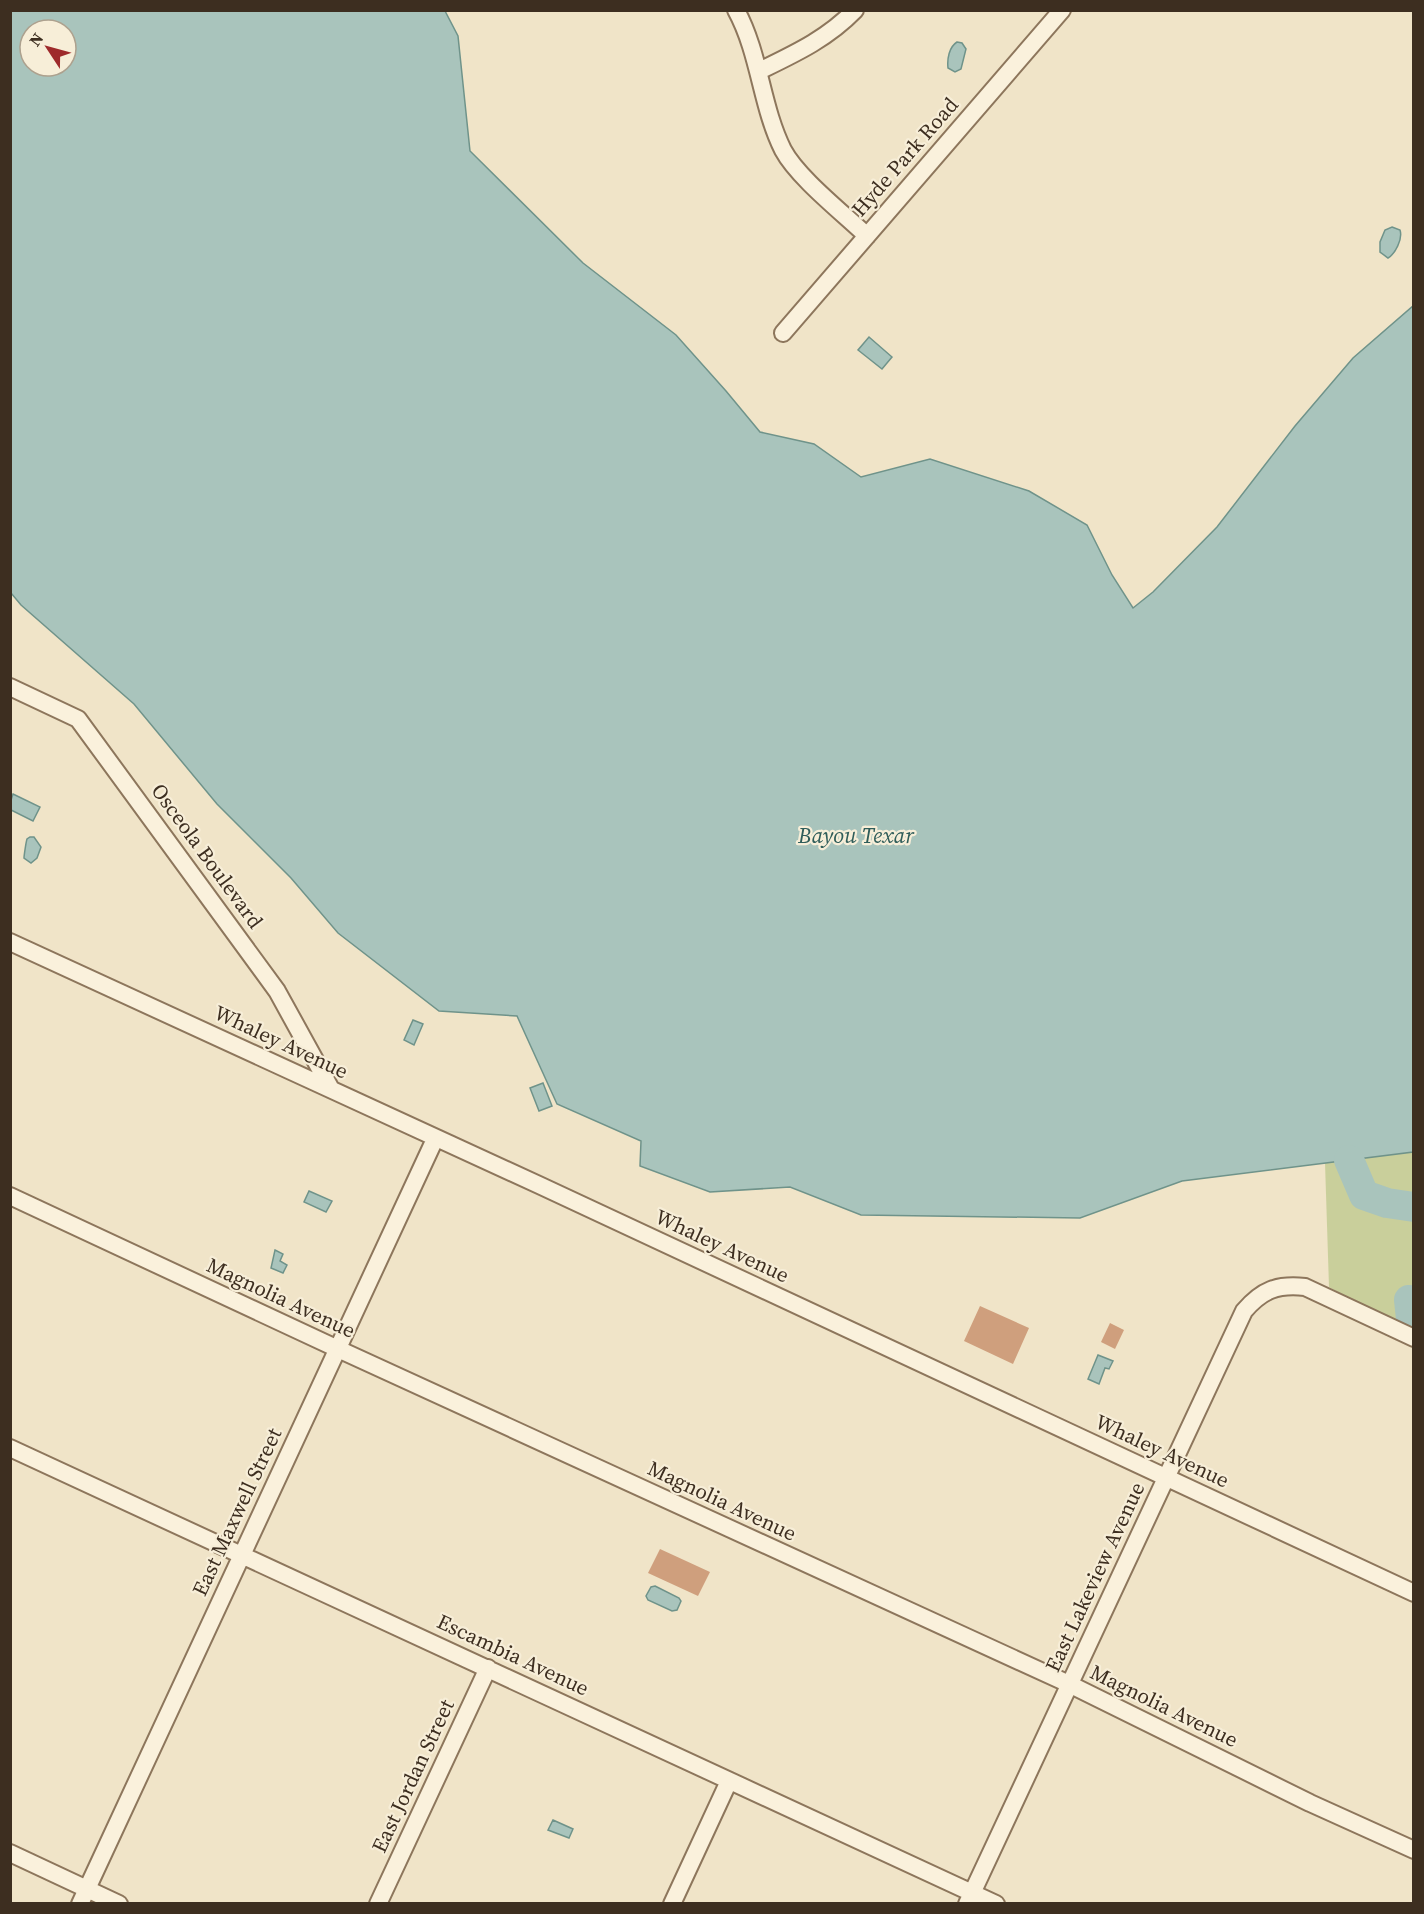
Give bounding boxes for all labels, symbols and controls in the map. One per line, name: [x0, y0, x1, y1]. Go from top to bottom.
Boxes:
north arrow: [18, 18, 78, 78]
text: N: [24, 28, 48, 50]
street label: Hyde Park Road: [845, 91, 965, 223]
street label: Osceola Boulevard: [145, 777, 270, 934]
water label: Bayou Texar: [797, 820, 915, 850]
street label: Whaley Avenue: [209, 998, 353, 1085]
street label: Whaley Avenue: [650, 1202, 794, 1289]
street label: Magnolia Avenue: [202, 1250, 360, 1345]
street label: Whaley Avenue: [1090, 1407, 1234, 1494]
street label: East Maxwell Street: [185, 1423, 288, 1601]
street label: Magnolia Avenue: [643, 1453, 801, 1548]
street label: East Lakeview Avenue: [1038, 1477, 1151, 1676]
street label: Escambia Avenue: [433, 1607, 594, 1702]
street label: Magnolia Avenue: [1086, 1657, 1243, 1754]
street label: East Jordan Street: [364, 1694, 461, 1857]

